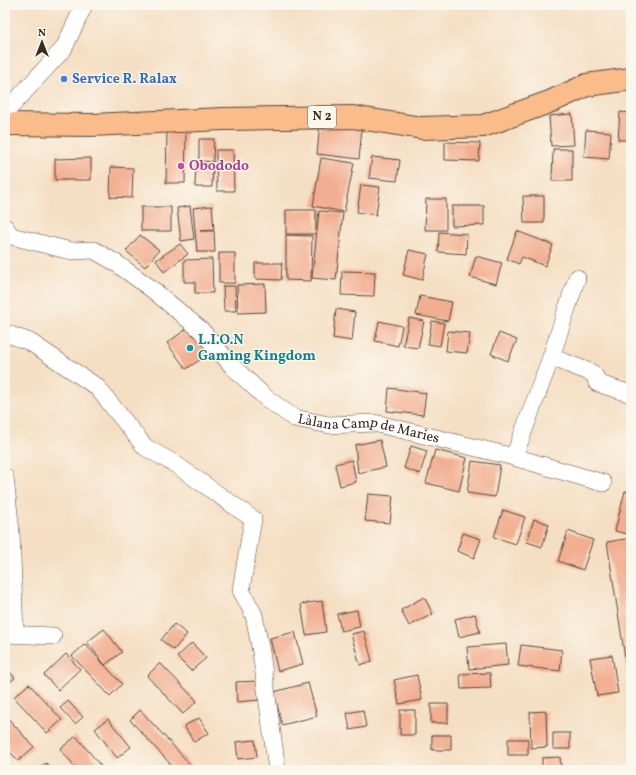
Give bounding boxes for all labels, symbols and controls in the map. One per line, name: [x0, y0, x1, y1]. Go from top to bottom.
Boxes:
north arrow: [22, 22, 62, 62]
text: N: [38, 26, 46, 41]
place label: Service R. Ralax: [72, 70, 177, 89]
marker: Service R. Ralax: [59, 74, 69, 84]
road number: N 2: [308, 106, 336, 128]
place label: Obododo: [189, 157, 249, 176]
marker: Obododo: [176, 161, 186, 171]
place label: L.I.O.N Gaming Kingdom: [198, 331, 316, 366]
marker: L.I.O.N Gaming Kingdom: [185, 343, 195, 353]
street label: Làlana Camp de Maries: [296, 409, 441, 448]

